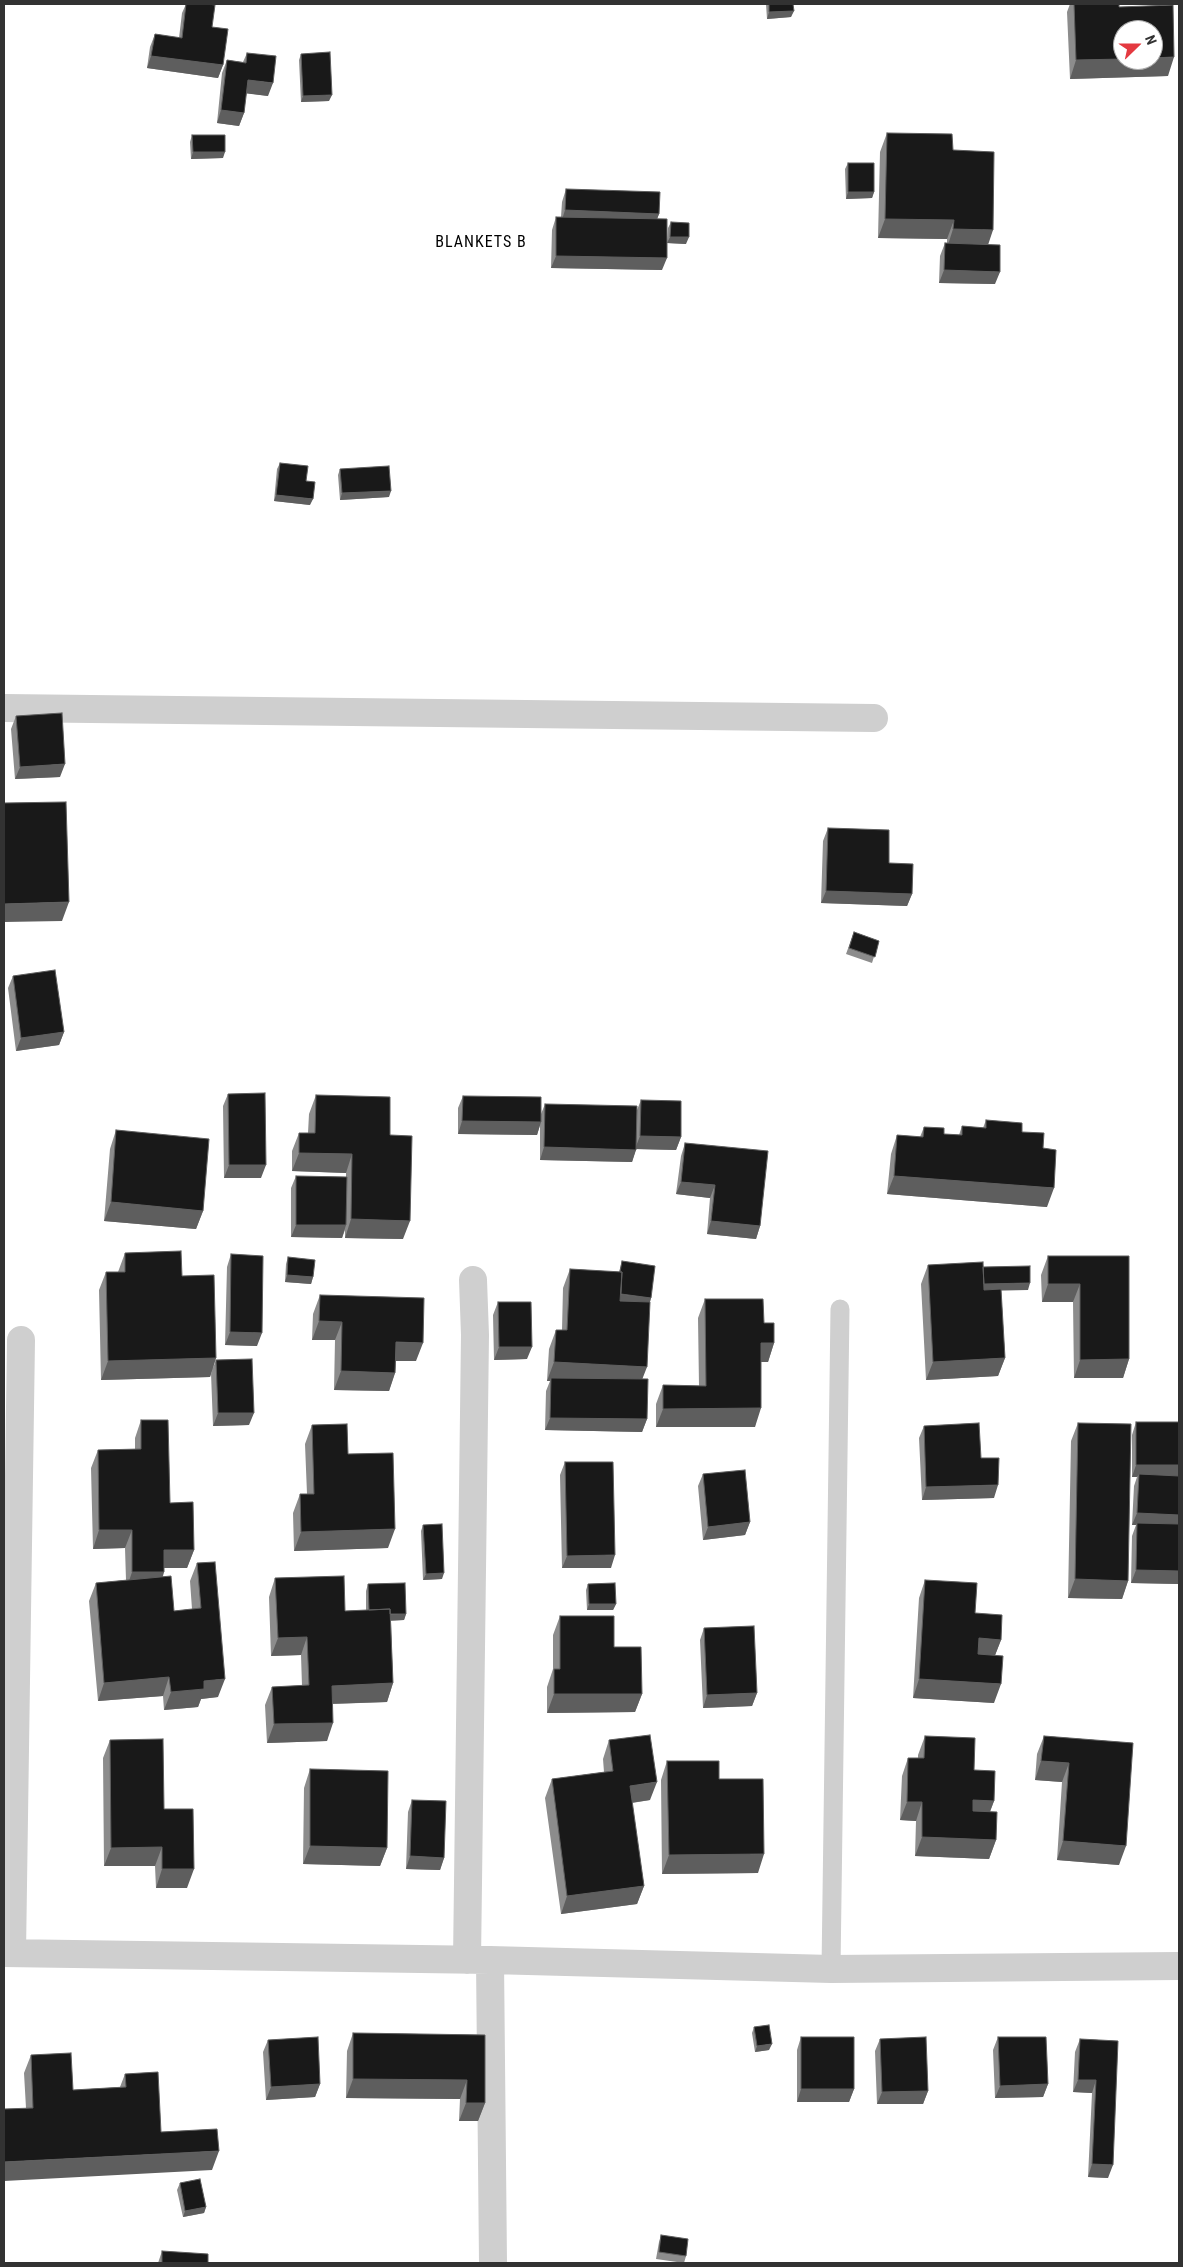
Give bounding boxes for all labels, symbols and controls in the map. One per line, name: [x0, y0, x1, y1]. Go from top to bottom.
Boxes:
north arrow: [1113, 20, 1163, 70]
text: N: [1142, 33, 1160, 47]
district label: BLANKETS B: [434, 233, 528, 253]

